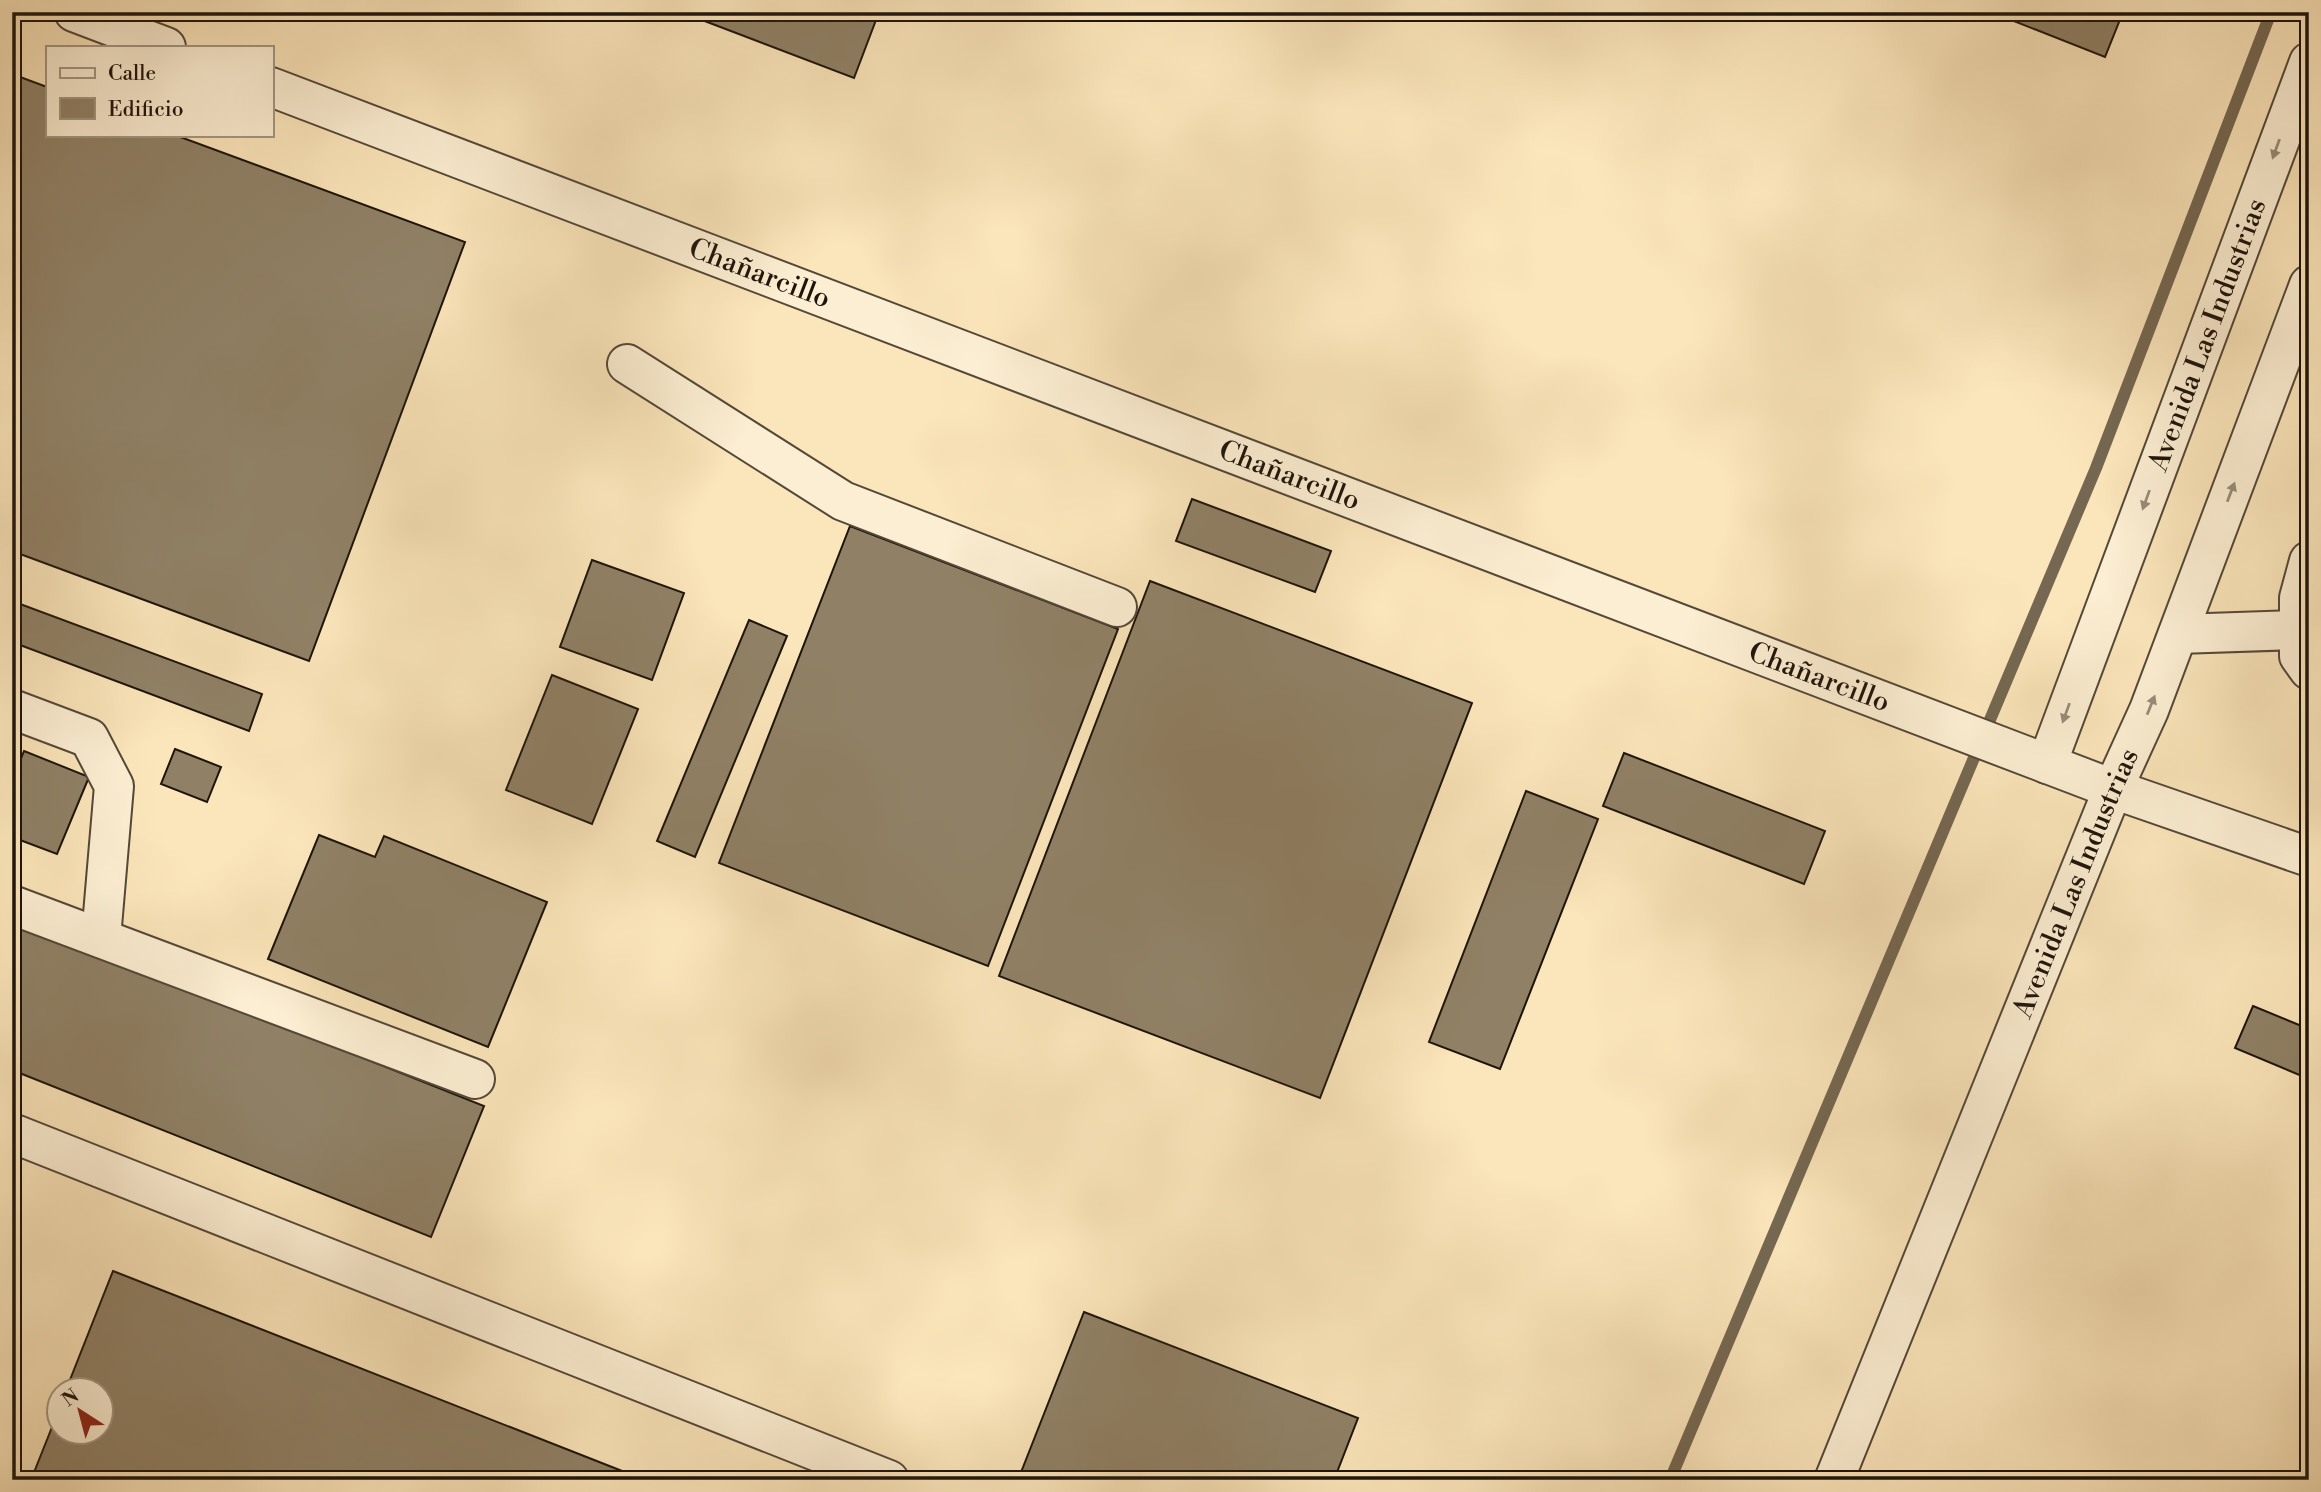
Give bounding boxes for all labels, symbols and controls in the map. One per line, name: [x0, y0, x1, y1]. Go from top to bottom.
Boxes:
legend: [46, 46, 273, 136]
text: Calle: [108, 61, 156, 87]
text: Edificio: [108, 97, 184, 123]
one-way arrow: [2271, 138, 2282, 159]
street label: Avenida Las Industrias: [2140, 194, 2274, 477]
street label: Chañarcillo: [684, 230, 835, 316]
street label: Chañarcillo: [1214, 432, 1365, 518]
one-way arrow: [2226, 481, 2237, 502]
one-way arrow: [2140, 489, 2151, 510]
street label: Chañarcillo: [1744, 634, 1895, 720]
one-way arrow: [2145, 694, 2156, 715]
one-way arrow: [2061, 702, 2072, 723]
street label: Avenida Las Industrias: [2005, 743, 2147, 1024]
north arrow: [46, 1376, 116, 1446]
text: N: [57, 1384, 84, 1412]

